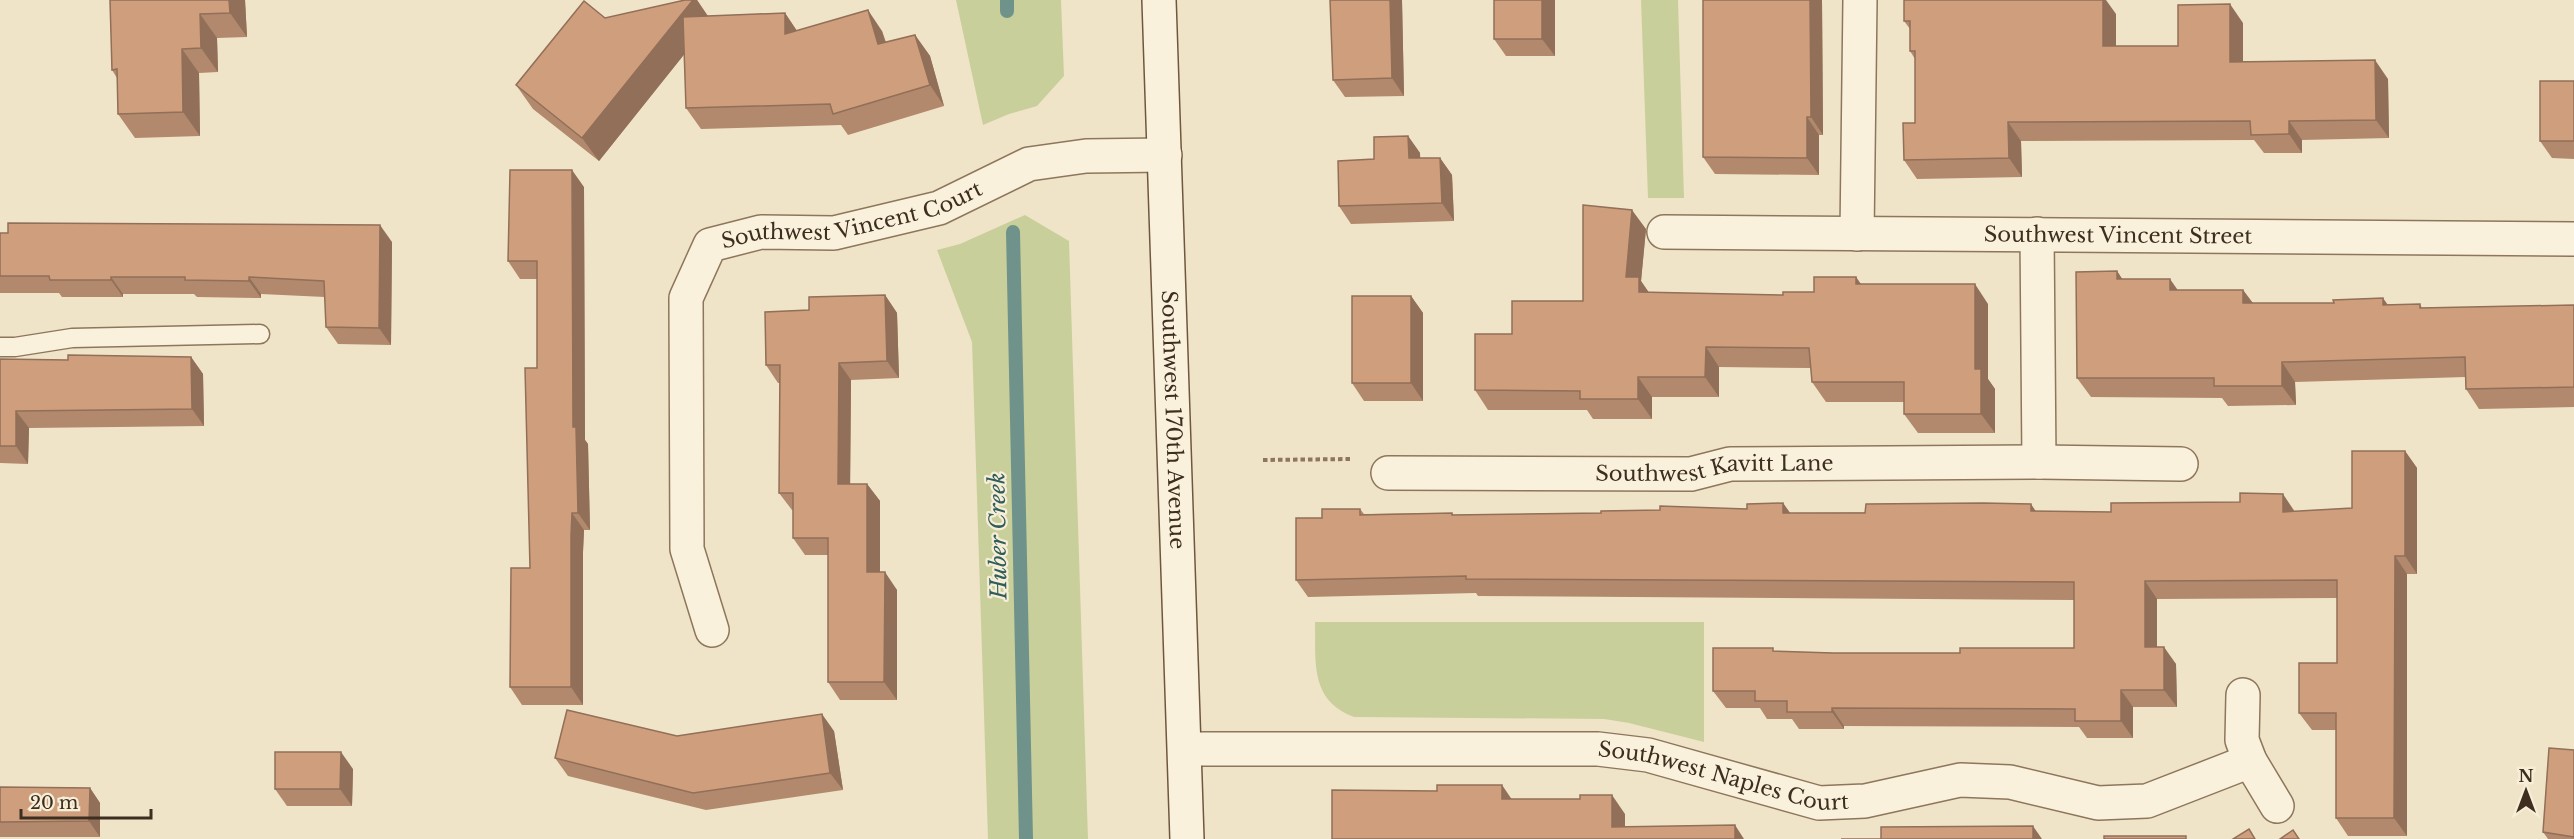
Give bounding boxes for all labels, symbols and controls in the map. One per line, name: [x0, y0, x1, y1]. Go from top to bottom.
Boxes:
street label: Southwest Vincent Court: [718, 176, 986, 255]
street label: Southwest Vincent Street: [1984, 221, 2252, 250]
street label: Southwest 170th Avenue: [1156, 290, 1190, 550]
street label: Southwest Kavitt Lane: [1595, 450, 1834, 487]
water label: Huber Creek: [983, 472, 1013, 601]
street label: Southwest Naples Court: [1597, 736, 1849, 816]
north arrow: [2496, 761, 2556, 821]
text: N: [2518, 766, 2534, 786]
scale bar: [21, 782, 152, 820]
text: 20 m: [30, 792, 78, 814]

